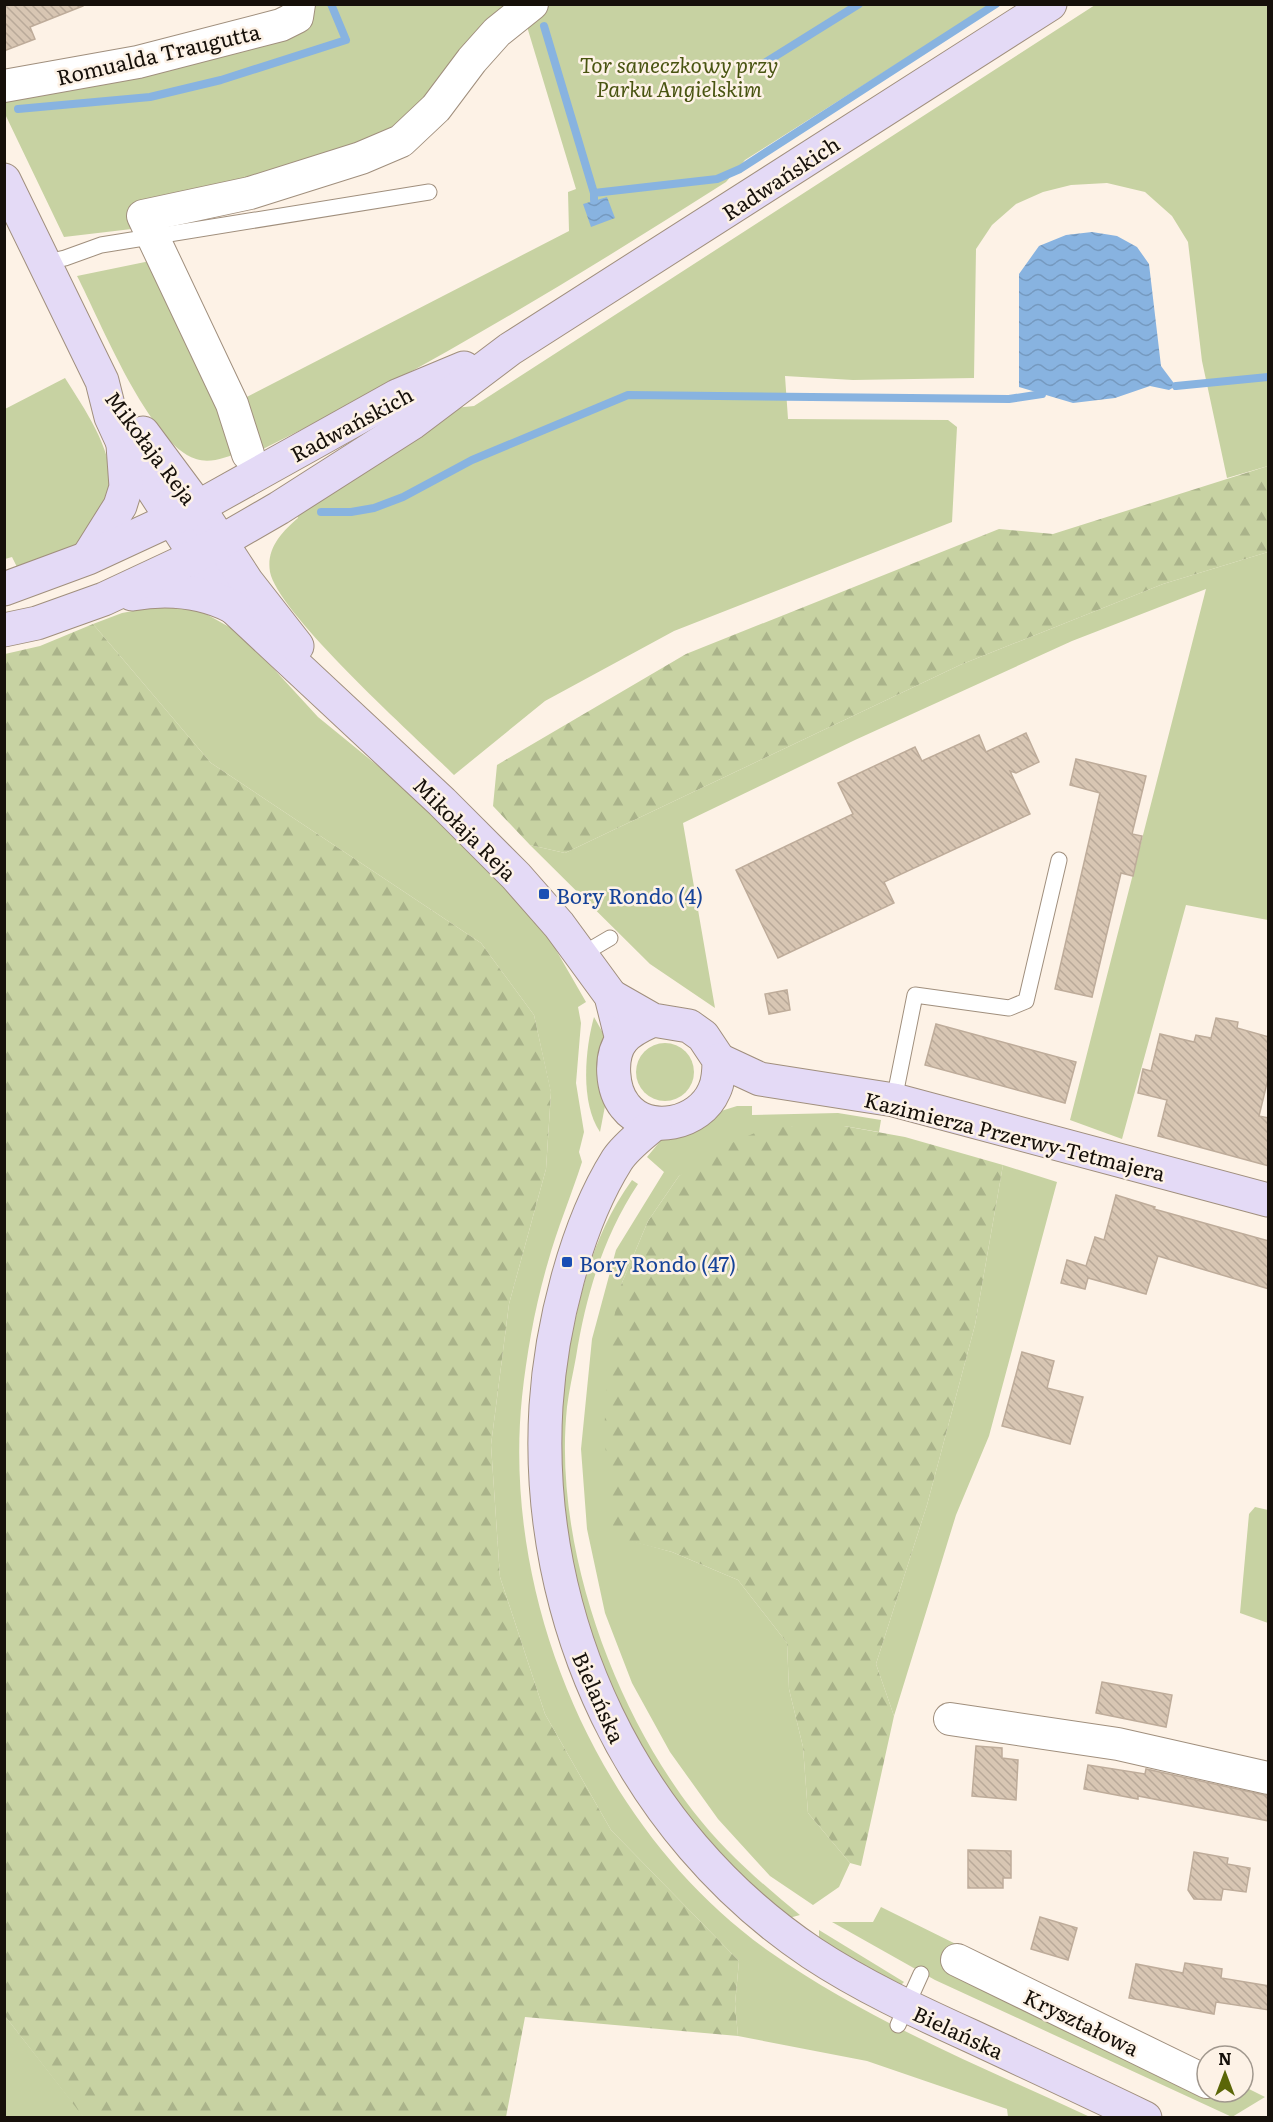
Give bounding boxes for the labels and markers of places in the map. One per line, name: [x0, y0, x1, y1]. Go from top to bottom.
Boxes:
place label: Bory Rondo (4): [556, 879, 703, 910]
marker: Bory Rondo (4): [537, 887, 551, 901]
place label: Bory Rondo (47): [579, 1247, 736, 1278]
marker: Bory Rondo (47): [560, 1255, 574, 1269]

